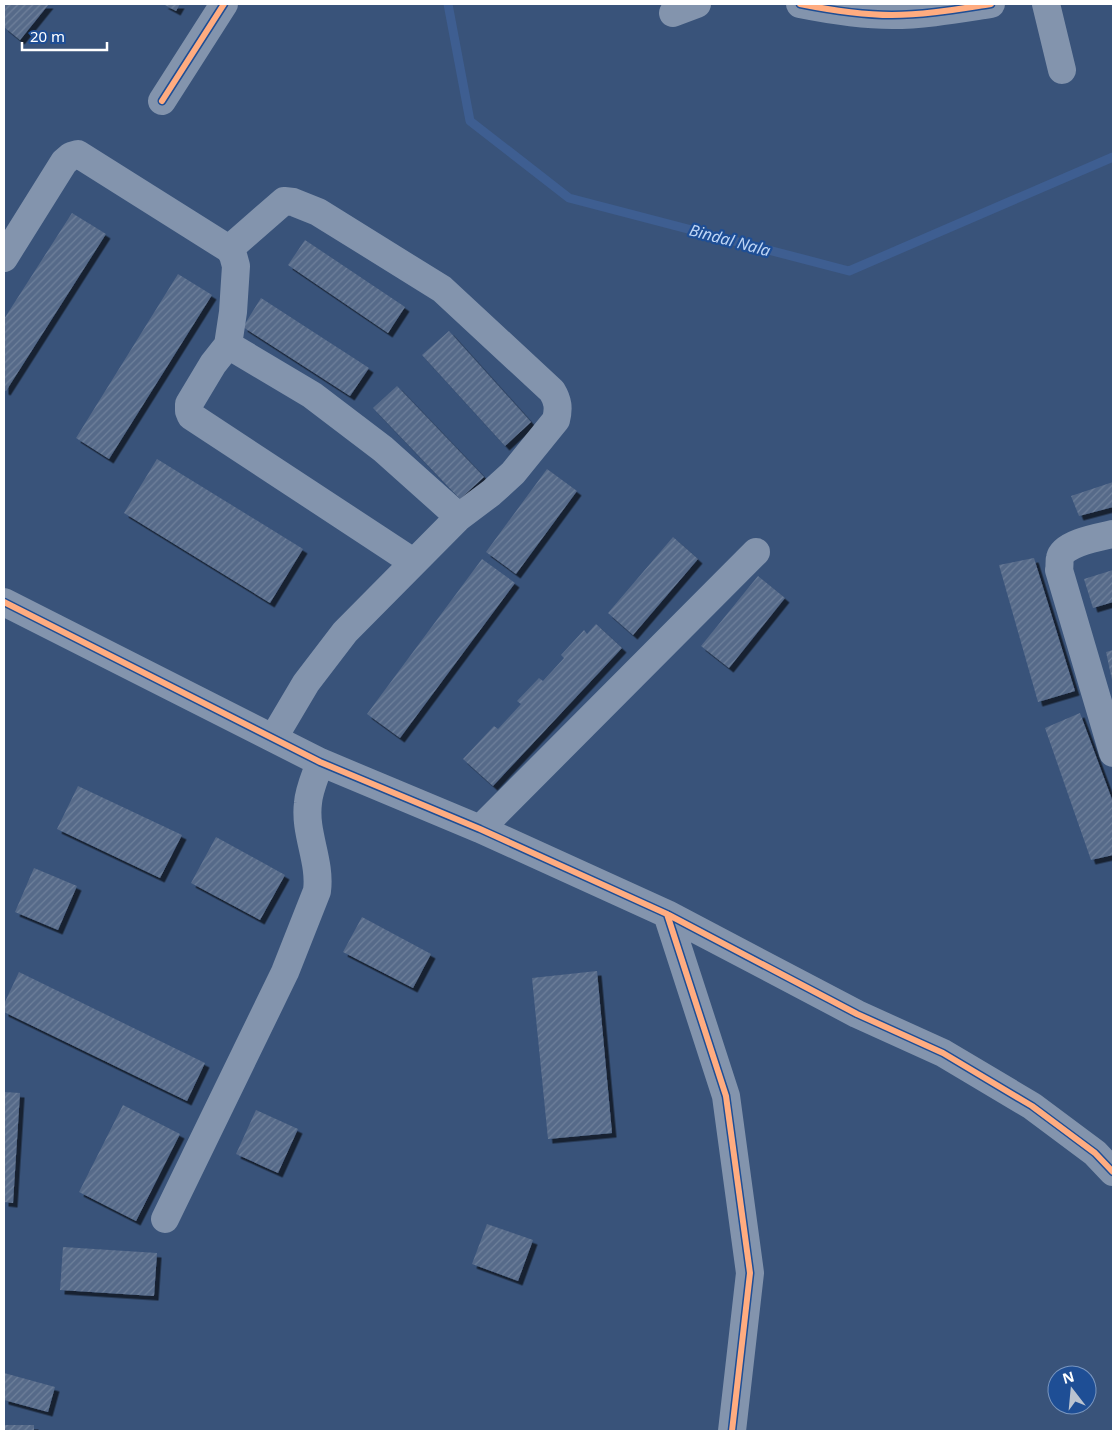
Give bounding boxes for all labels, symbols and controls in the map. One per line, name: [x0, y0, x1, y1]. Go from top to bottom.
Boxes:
scale bar: [22, 20, 108, 52]
text: 20 m: [30, 26, 65, 46]
water label: Bindal Nala: [687, 219, 773, 261]
north arrow: [1047, 1365, 1097, 1415]
text: N: [1060, 1366, 1076, 1388]

